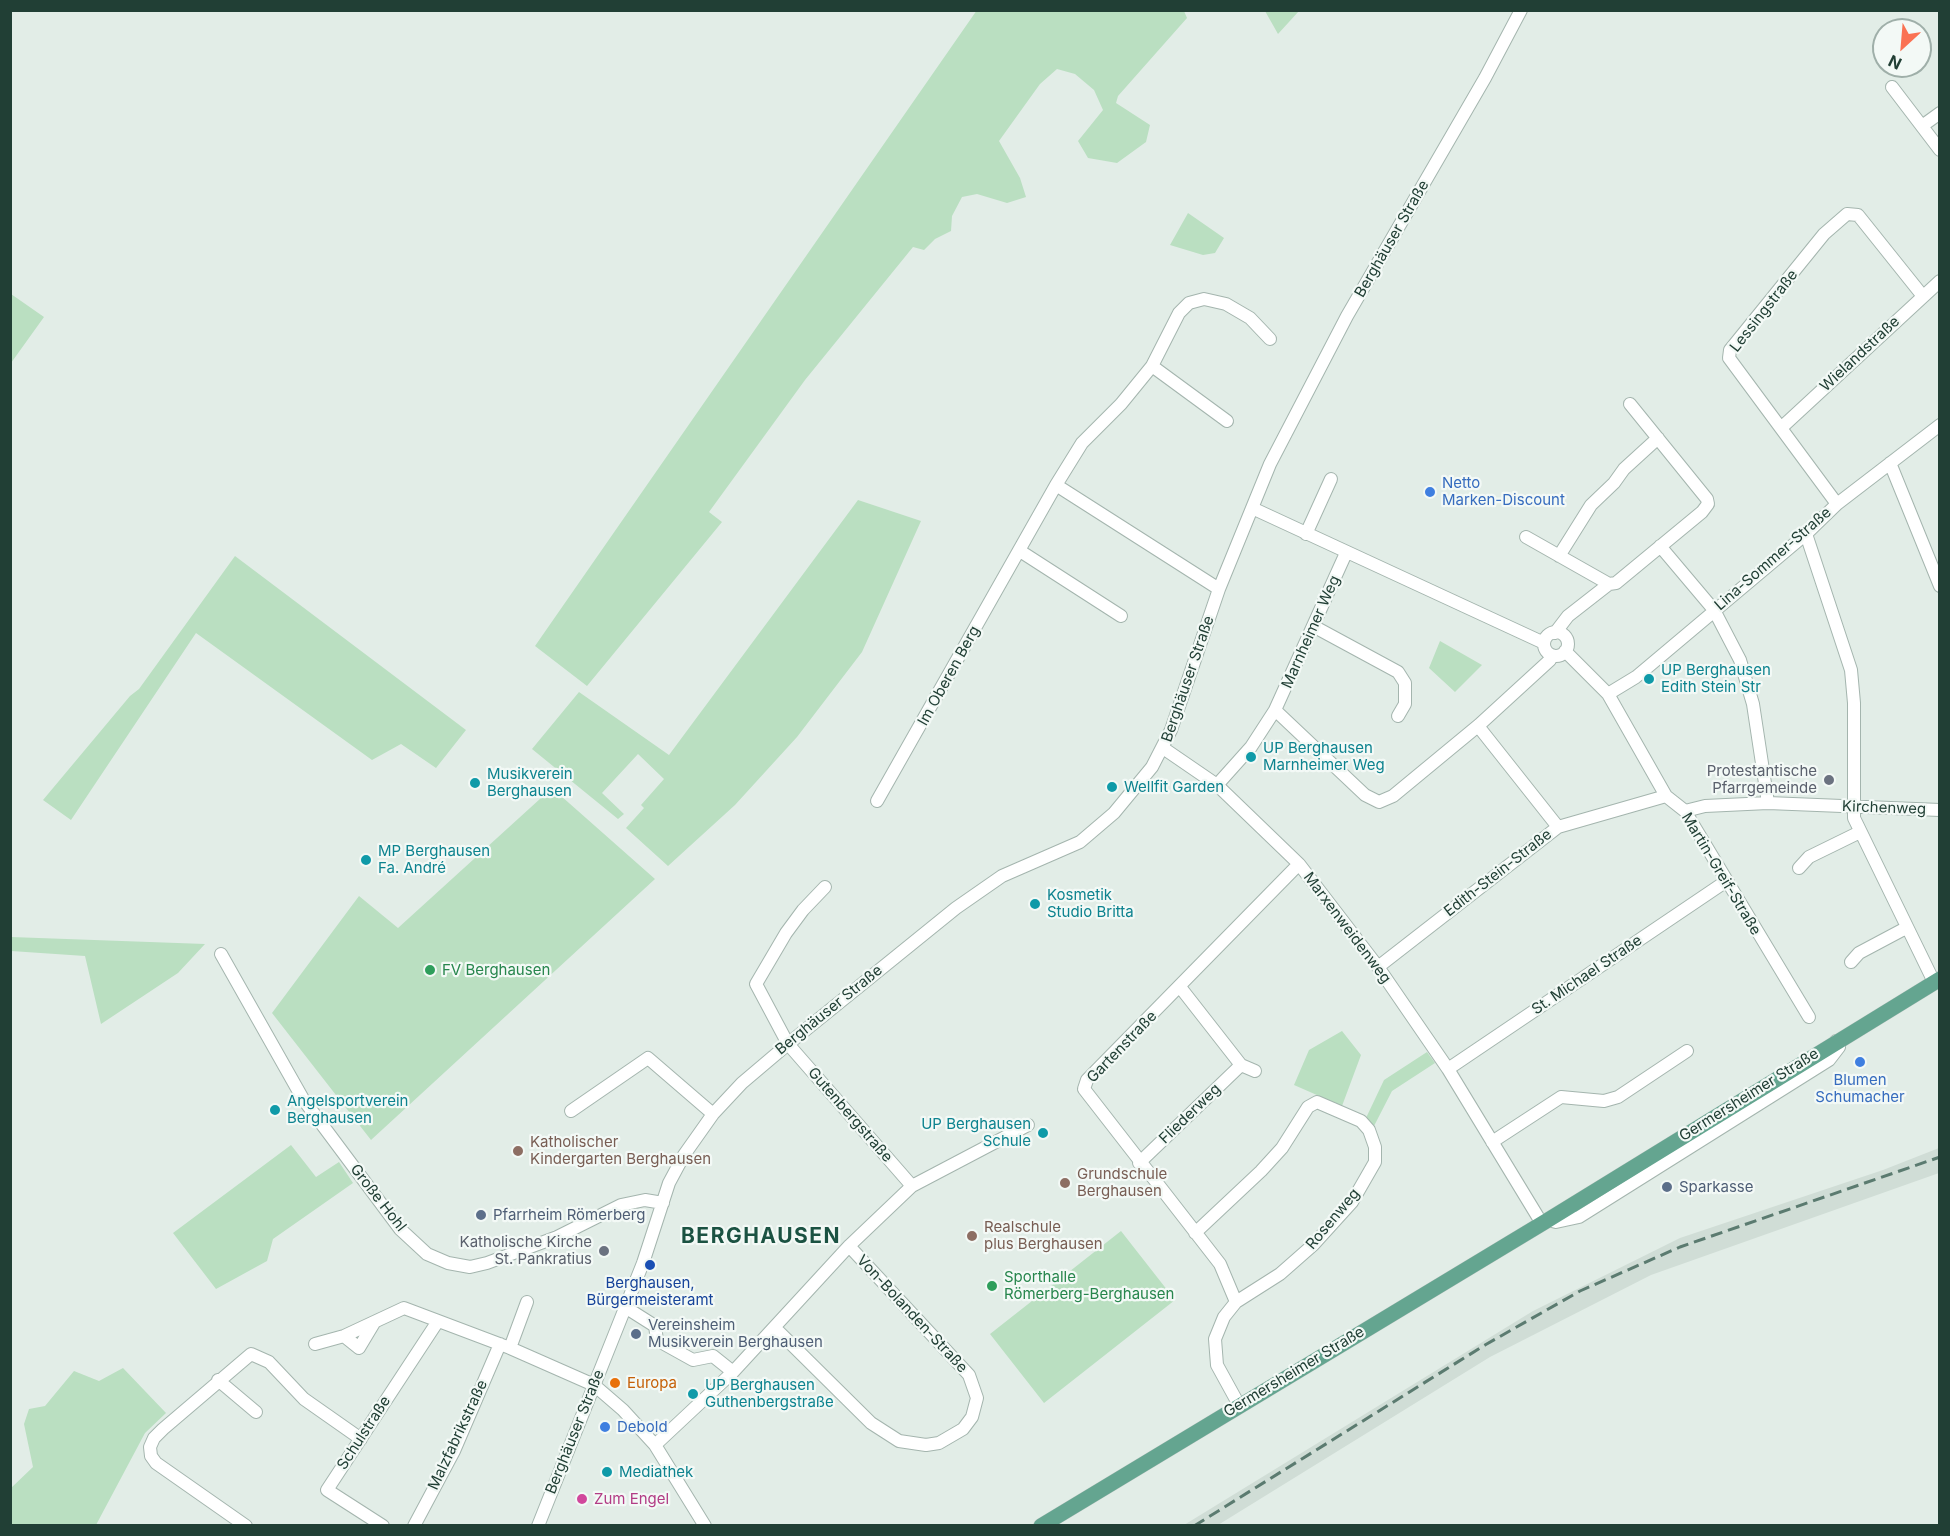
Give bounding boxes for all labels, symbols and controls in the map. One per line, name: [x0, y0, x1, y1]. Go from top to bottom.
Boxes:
north arrow: [1872, 18, 1932, 78]
text: N: [1885, 51, 1905, 74]
street label: Berghäuser Straße: [1351, 177, 1433, 301]
street label: Lessingstraße: [1726, 266, 1802, 356]
street label: Wielandstraße: [1817, 313, 1903, 395]
place label: Netto Marken-Discount: [1442, 474, 1565, 509]
marker: Netto Marken-Discount: [1423, 485, 1437, 499]
street label: Lina-Sommer-Straße: [1711, 504, 1835, 614]
street label: Marnheimer Weg: [1278, 573, 1344, 691]
street label: Berghäuser Straße: [1158, 613, 1218, 745]
street label: Im Oberen Berg: [914, 623, 984, 729]
place label: UP Berghausen Edith Stein Str: [1661, 661, 1771, 696]
marker: UP Berghausen Edith Stein Str: [1642, 672, 1656, 686]
place label: UP Berghausen Marnheimer Weg: [1263, 739, 1385, 774]
marker: UP Berghausen Marnheimer Weg: [1244, 750, 1258, 764]
place label: Protestantische Pfarrgemeinde: [1707, 762, 1817, 797]
place label: Musikverein Berghausen: [487, 765, 573, 800]
marker: Protestantische Pfarrgemeinde: [1822, 773, 1836, 787]
marker: Musikverein Berghausen: [468, 776, 482, 790]
place label: Wellfit Garden: [1124, 778, 1224, 796]
marker: Wellfit Garden: [1105, 780, 1119, 794]
street label: Kirchenweg: [1842, 798, 1926, 818]
street label: Martin-Greif-Straße: [1677, 809, 1765, 939]
street label: Edith-Stein-Straße: [1441, 825, 1555, 921]
place label: MP Berghausen Fa. André: [378, 842, 490, 877]
marker: MP Berghausen Fa. André: [359, 853, 373, 867]
street label: Marxenweidenweg: [1299, 869, 1395, 987]
place label: Kosmetik Studio Britta: [1047, 886, 1134, 921]
marker: Kosmetik Studio Britta: [1028, 897, 1042, 911]
street label: St. Michael Straße: [1528, 931, 1646, 1019]
place label: FV Berghausen: [442, 961, 550, 979]
street label: Berghäuser Straße: [772, 961, 886, 1059]
marker: FV Berghausen: [423, 963, 437, 977]
street label: Gartenstraße: [1083, 1007, 1161, 1087]
street label: Germersheimer Straße: [1676, 1045, 1822, 1145]
marker: Blumen Schumacher: [1853, 1055, 1867, 1069]
street label: Gutenbergstraße: [804, 1064, 896, 1166]
place label: Blumen Schumacher: [1815, 1071, 1905, 1106]
street label: Fliederweg: [1156, 1080, 1224, 1148]
place label: Angelsportverein Berghausen: [287, 1092, 408, 1127]
marker: Angelsportverein Berghausen: [268, 1103, 282, 1117]
place label: UP Berghausen Schule: [921, 1115, 1031, 1150]
marker: UP Berghausen Schule: [1036, 1126, 1050, 1140]
place label: Katholischer Kindergarten Berghausen: [530, 1133, 711, 1168]
marker: Katholischer Kindergarten Berghausen: [511, 1144, 525, 1158]
street label: Große Hohl: [346, 1161, 410, 1235]
place label: Grundschule Berghausen: [1077, 1165, 1167, 1200]
marker: Grundschule Berghausen: [1058, 1176, 1072, 1190]
place label: Sparkasse: [1679, 1178, 1753, 1196]
marker: Sparkasse: [1660, 1180, 1674, 1194]
street label: Rosenweg: [1302, 1185, 1364, 1253]
place label: Pfarrheim Römerberg: [493, 1206, 645, 1224]
marker: Pfarrheim Römerberg: [474, 1208, 488, 1222]
place label: Realschule plus Berghausen: [984, 1218, 1103, 1253]
district label: BERGHAUSEN: [681, 1224, 841, 1250]
marker: Realschule plus Berghausen: [965, 1229, 979, 1243]
place label: Katholische Kirche St. Pankratius: [460, 1233, 592, 1268]
marker: Katholische Kirche St. Pankratius: [597, 1244, 611, 1258]
street label: Von-Bolanden-Straße: [853, 1251, 971, 1377]
marker: Berghausen, Bürgermeisteramt: [643, 1258, 657, 1272]
place label: Sporthalle Römerberg-Berghausen: [1004, 1268, 1174, 1303]
place label: Berghausen, Bürgermeisteramt: [587, 1274, 713, 1309]
marker: Sporthalle Römerberg-Berghausen: [985, 1279, 999, 1293]
place label: Vereinsheim Musikverein Berghausen: [648, 1316, 823, 1351]
street label: Germersheimer Straße: [1220, 1323, 1368, 1421]
marker: Vereinsheim Musikverein Berghausen: [629, 1327, 643, 1341]
street label: Berghäuser Straße: [542, 1367, 608, 1497]
place label: Europa: [627, 1374, 677, 1392]
marker: Europa: [608, 1376, 622, 1390]
place label: UP Berghausen Guthenbergstraße: [705, 1376, 834, 1411]
street label: Malzfabrikstraße: [425, 1377, 491, 1493]
marker: UP Berghausen Guthenbergstraße: [686, 1387, 700, 1401]
street label: Schulstraße: [333, 1393, 395, 1473]
place label: Debold: [617, 1418, 668, 1436]
marker: Debold: [598, 1420, 612, 1434]
place label: Mediathek: [619, 1463, 693, 1481]
marker: Mediathek: [600, 1465, 614, 1479]
place label: Zum Engel: [594, 1490, 669, 1508]
marker: Zum Engel: [575, 1492, 589, 1506]

